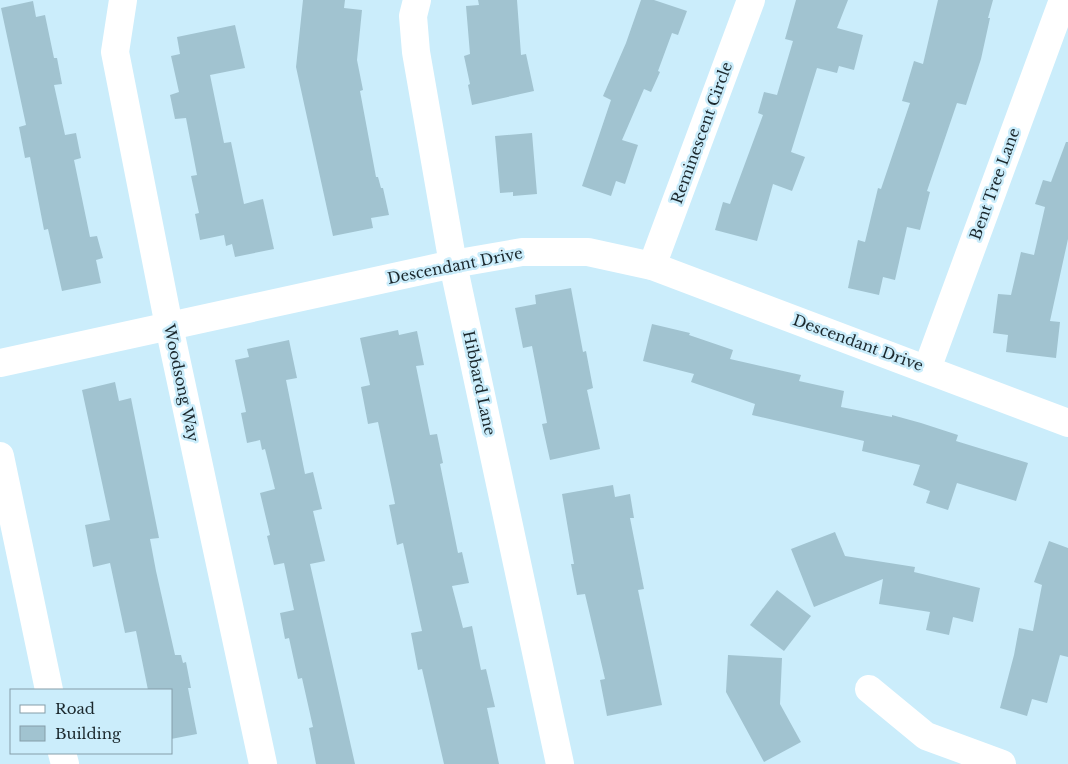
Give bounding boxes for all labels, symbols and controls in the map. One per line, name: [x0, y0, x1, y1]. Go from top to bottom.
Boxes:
street label: Reminescent Circle: [667, 59, 736, 206]
street label: Bent Tree Lane: [966, 125, 1024, 242]
street label: Descendant Drive: [386, 243, 524, 288]
street label: Descendant Drive: [790, 310, 926, 375]
street label: Woodsong Way: [160, 321, 203, 444]
street label: Hibbard Lane: [459, 329, 500, 437]
legend: [10, 689, 172, 754]
text: Road: [55, 699, 95, 718]
text: Building: [55, 724, 122, 743]

